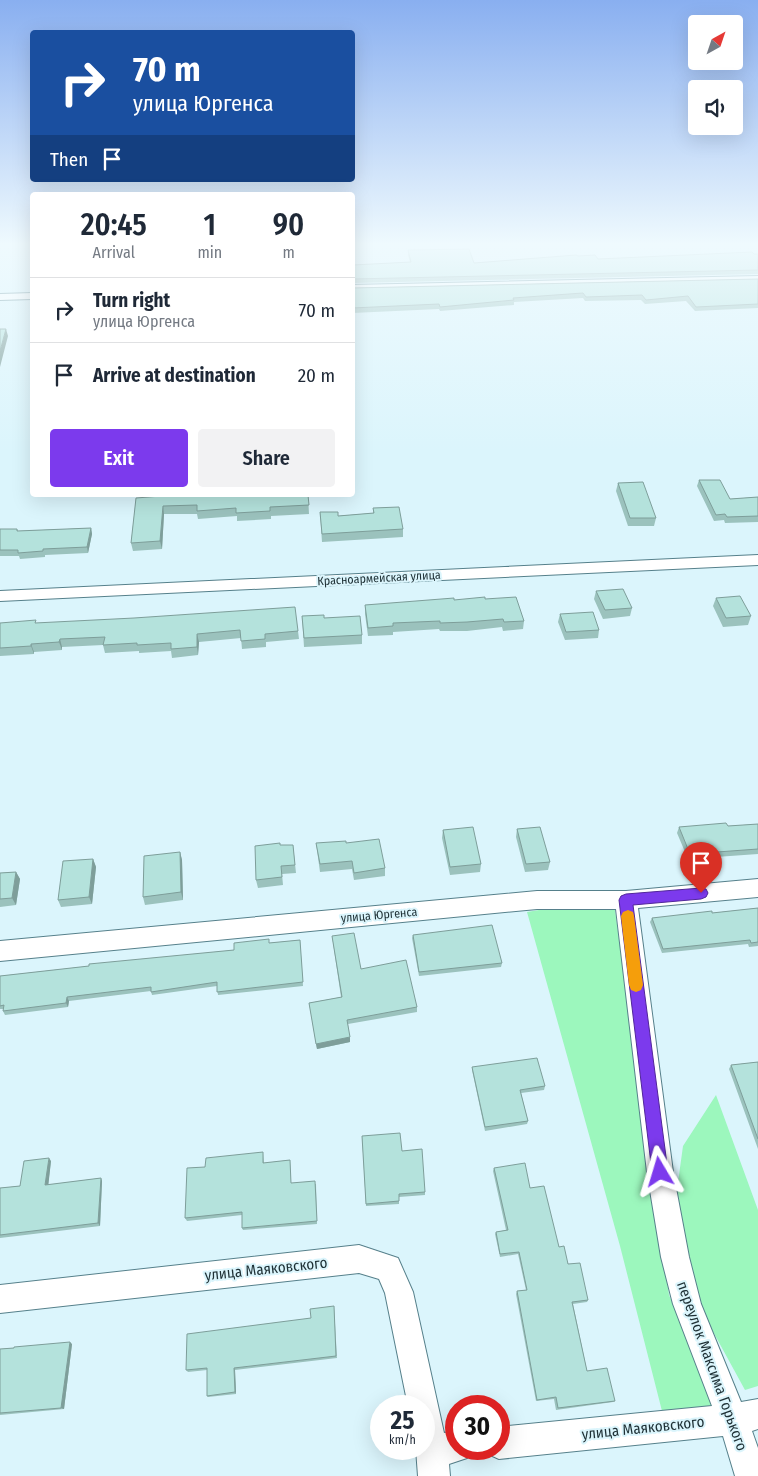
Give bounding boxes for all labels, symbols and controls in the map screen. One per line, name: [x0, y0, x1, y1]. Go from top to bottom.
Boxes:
north arrow: [688, 15, 742, 70]
map controls: [688, 15, 743, 135]
text: 70 m: [133, 48, 201, 90]
icon: right: [50, 50, 115, 115]
button: sound: [688, 80, 743, 135]
text: улица Юргенса: [133, 90, 273, 117]
icon: arrive: [98, 145, 126, 173]
text: Then: [50, 148, 88, 171]
text: 20:45: [81, 207, 147, 243]
text: 1: [204, 207, 216, 243]
text: 90: [273, 207, 304, 243]
text: Arrival: [92, 243, 135, 262]
text: min: [197, 243, 222, 262]
text: m: [282, 243, 295, 262]
text: Turn right: [93, 289, 170, 312]
icon: right: [50, 296, 78, 324]
text: 70 m: [299, 299, 335, 322]
text: улица Юргенса: [93, 312, 195, 331]
icon: arrive: [50, 361, 78, 389]
text: Arrive at destination: [93, 364, 256, 387]
text: 20 m: [298, 364, 335, 387]
button: Exit: [50, 429, 188, 487]
button: Share: [198, 429, 335, 487]
street label: Красноармейская улица: [317, 568, 441, 588]
pin: [680, 842, 722, 893]
icon: arrive: [687, 849, 715, 877]
street label: улица Юргенса: [340, 905, 418, 925]
position arrow: [633, 1145, 685, 1197]
street label: улица Маяковского: [204, 1254, 328, 1284]
street label: переулок Максима Горького: [673, 1279, 751, 1453]
speed limit sign: 30: [445, 1395, 510, 1460]
text: 25: [391, 1406, 414, 1436]
street label: улица Маяковского: [581, 1413, 705, 1443]
text: km/h: [389, 1433, 416, 1447]

